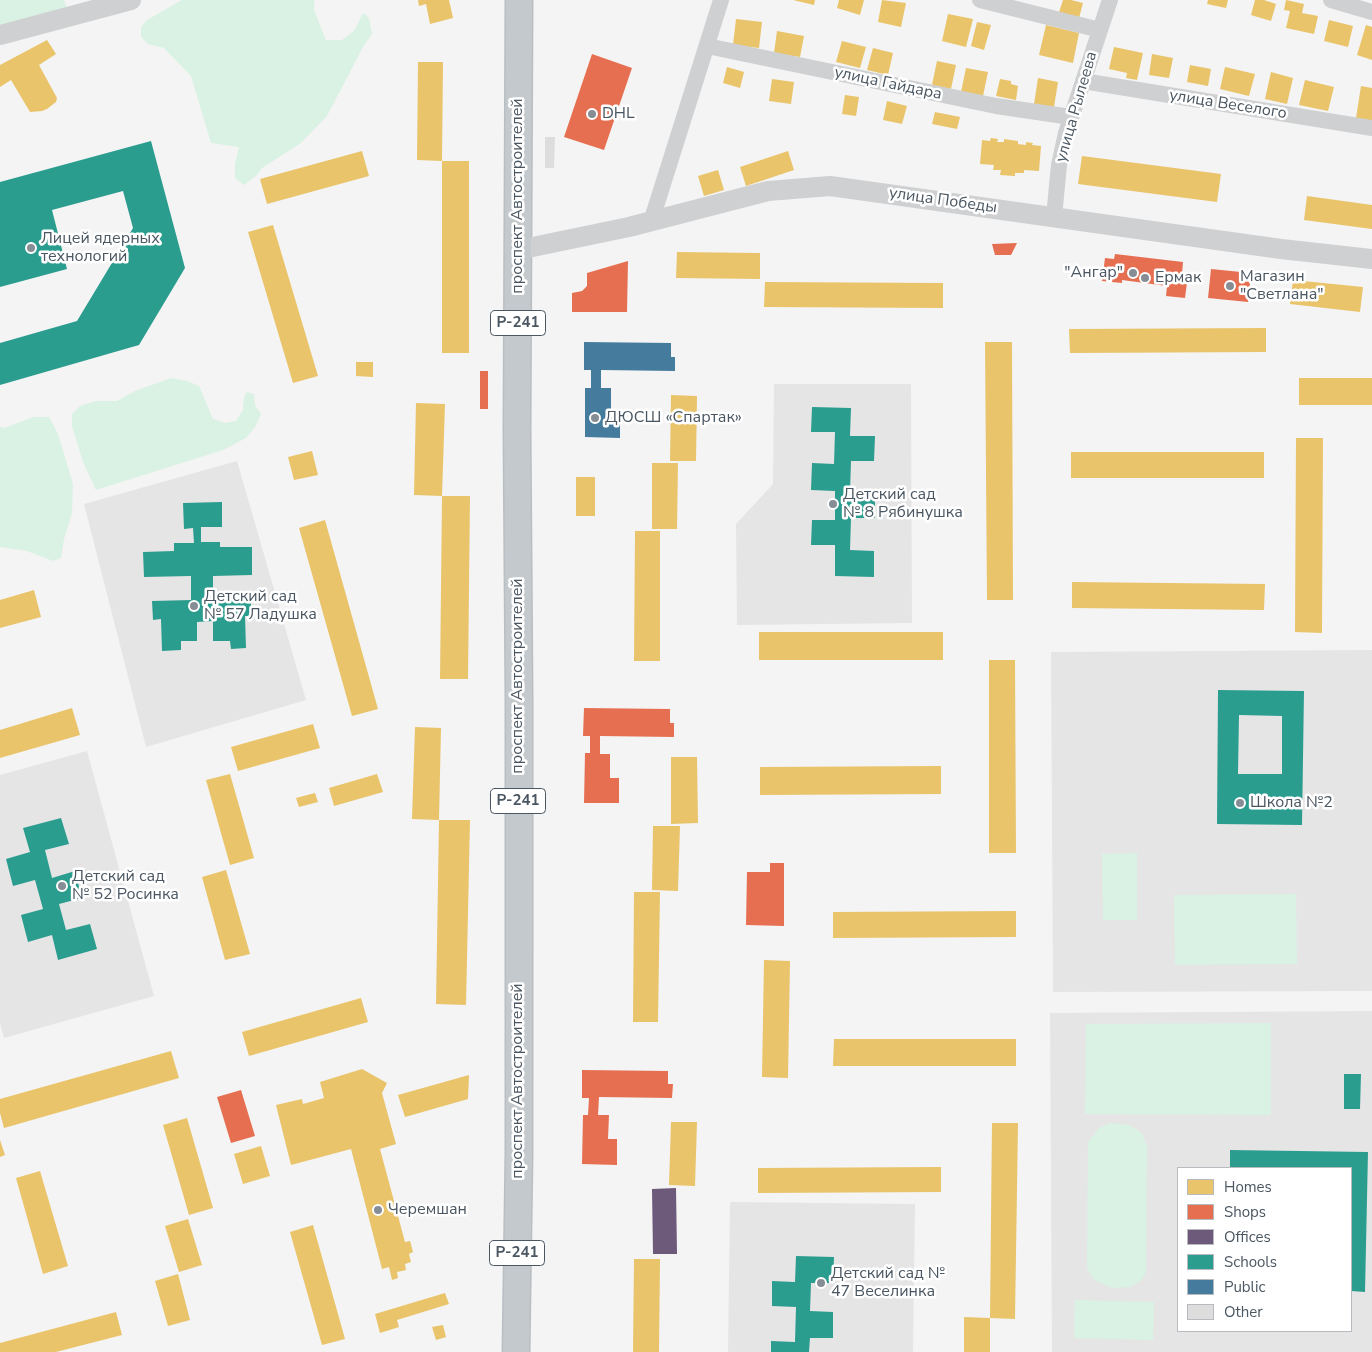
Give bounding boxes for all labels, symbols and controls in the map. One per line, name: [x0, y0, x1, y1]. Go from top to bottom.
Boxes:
street label: улица Рылеева: [1052, 49, 1102, 165]
street label: улица Гайдара: [832, 63, 944, 105]
street label: улица Веселого: [1168, 86, 1288, 124]
street label: проспект Автостроителей: [508, 98, 528, 294]
place label: DHL: [602, 104, 635, 124]
marker: DHL: [586, 108, 598, 120]
street label: улица Победы: [888, 184, 998, 218]
place label: Лицей ядерных технологий: [41, 229, 160, 267]
marker: Лицей ядерных технологий: [25, 242, 37, 254]
place label: "Ангар": [1064, 263, 1123, 283]
marker: "Ангар": [1127, 267, 1139, 279]
place label: Магазин "Светлана": [1240, 267, 1324, 305]
place label: Ермак: [1155, 268, 1201, 288]
marker: Ермак: [1139, 272, 1151, 284]
marker: Магазин "Светлана": [1224, 280, 1236, 292]
road number: Р-241: [490, 310, 546, 336]
place label: ДЮСШ «Спартак»: [605, 408, 742, 428]
marker: ДЮСШ «Спартак»: [589, 412, 601, 424]
place label: Детский сад № 8 Рябинушка: [843, 485, 963, 523]
marker: Детский сад № 8 Рябинушка: [827, 498, 839, 510]
street label: проспект Автостроителей: [508, 578, 528, 774]
place label: Детский сад № 57 Ладушка: [204, 587, 317, 625]
marker: Детский сад № 57 Ладушка: [188, 600, 200, 612]
road number: Р-241: [490, 788, 546, 814]
place label: Школа №2: [1250, 793, 1333, 813]
marker: Школа №2: [1234, 797, 1246, 809]
place label: Детский сад № 52 Росинка: [72, 867, 179, 905]
marker: Детский сад № 52 Росинка: [56, 880, 68, 892]
street label: проспект Автостроителей: [508, 983, 528, 1179]
legend: [1177, 1167, 1352, 1332]
text: Homes: [1224, 1177, 1272, 1197]
place label: Черемшан: [388, 1200, 467, 1220]
text: Shops: [1224, 1202, 1266, 1222]
marker: Черемшан: [372, 1204, 384, 1216]
text: Offices: [1224, 1227, 1271, 1247]
road number: Р-241: [490, 1240, 544, 1266]
text: Schools: [1224, 1252, 1277, 1272]
place label: Детский сад № 47 Веселинка: [831, 1264, 945, 1302]
marker: Детский сад № 47 Веселинка: [815, 1277, 827, 1289]
text: Public: [1224, 1277, 1265, 1297]
text: Other: [1224, 1302, 1263, 1322]

